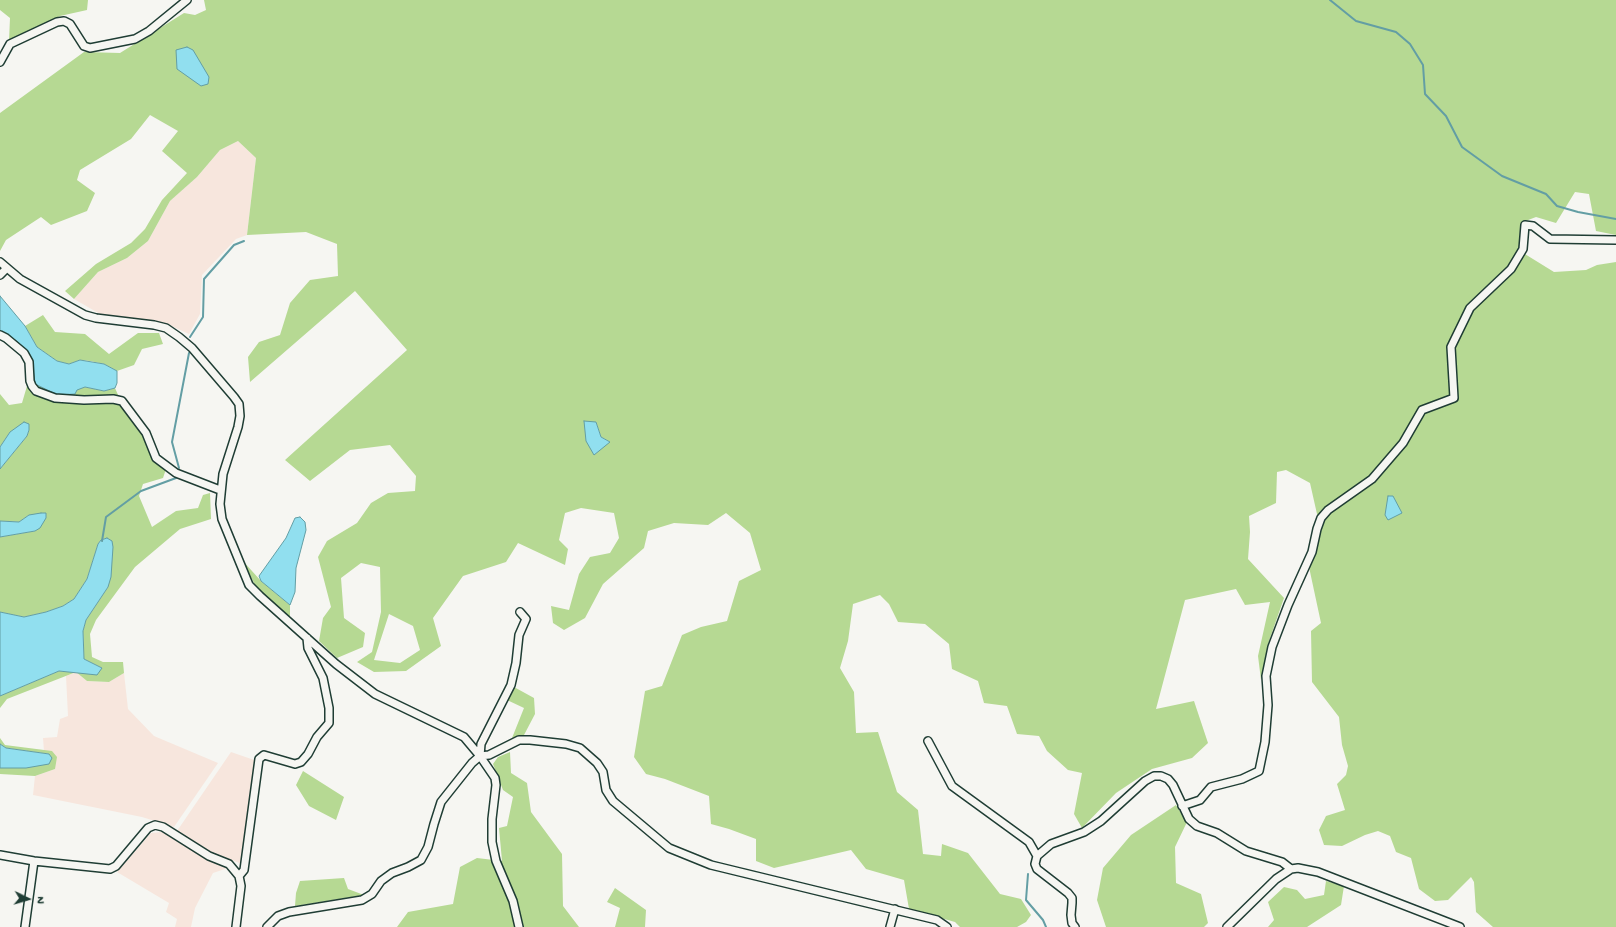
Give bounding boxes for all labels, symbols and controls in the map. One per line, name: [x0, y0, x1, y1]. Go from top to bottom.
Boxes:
north arrow: [8, 879, 48, 919]
text: N: [34, 896, 46, 904]

